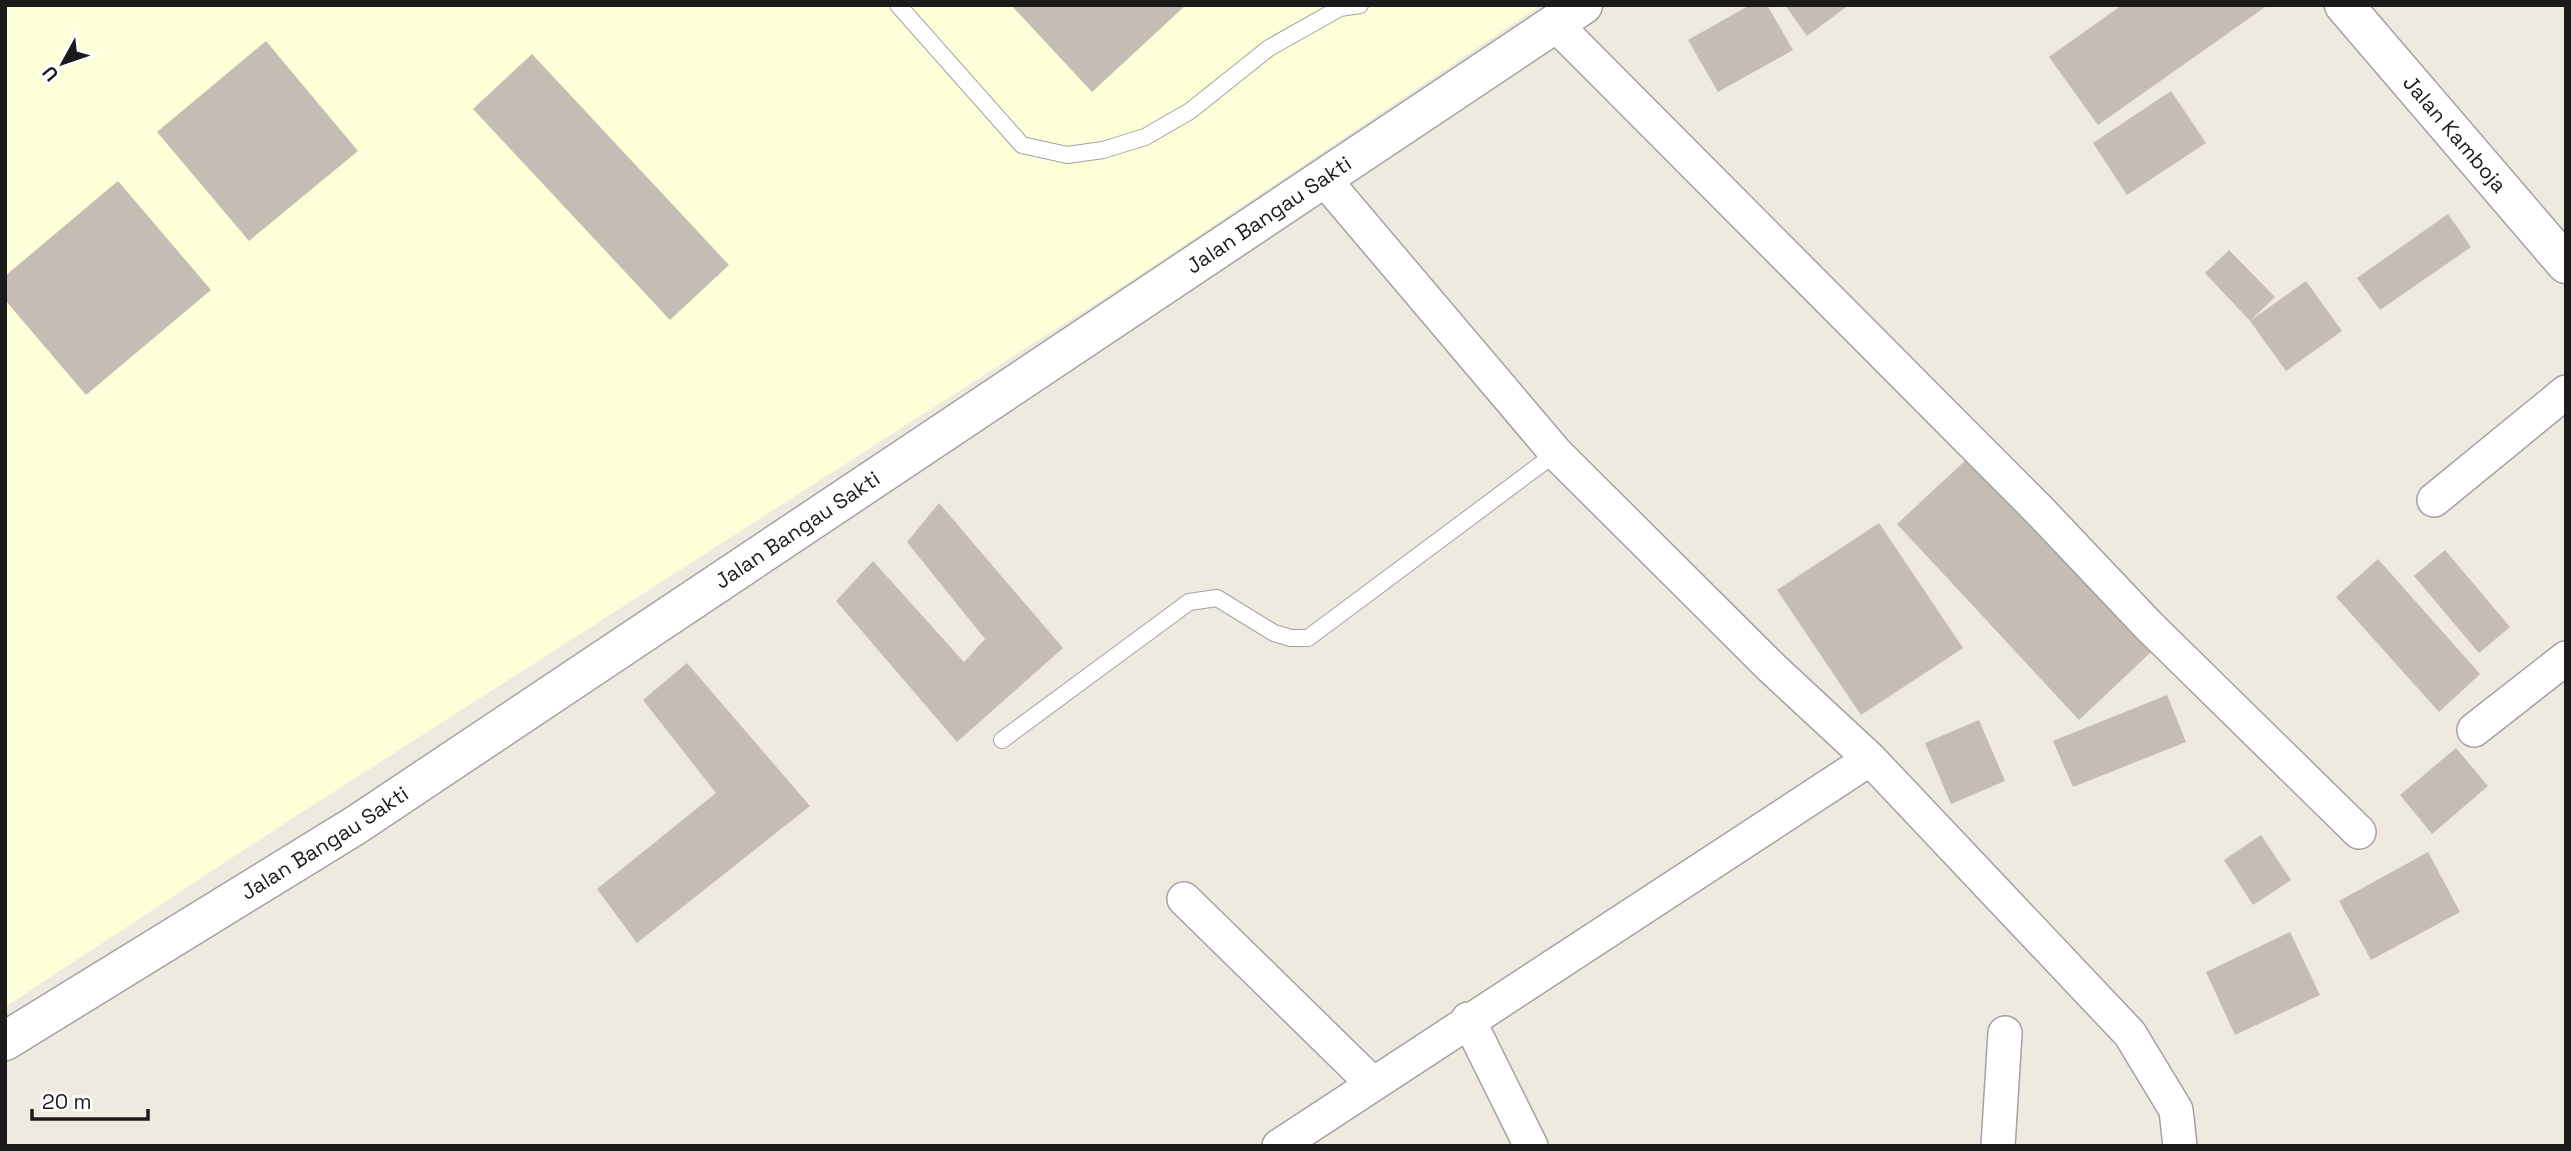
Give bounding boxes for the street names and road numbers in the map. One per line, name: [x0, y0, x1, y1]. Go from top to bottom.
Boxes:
street label: Jalan Kamboja: [2397, 69, 2513, 198]
street label: Jalan Bangau Sakti: [1181, 150, 1356, 279]
street label: Jalan Bangau Sakti: [709, 465, 885, 594]
street label: Jalan Bangau Sakti: [236, 780, 413, 906]

